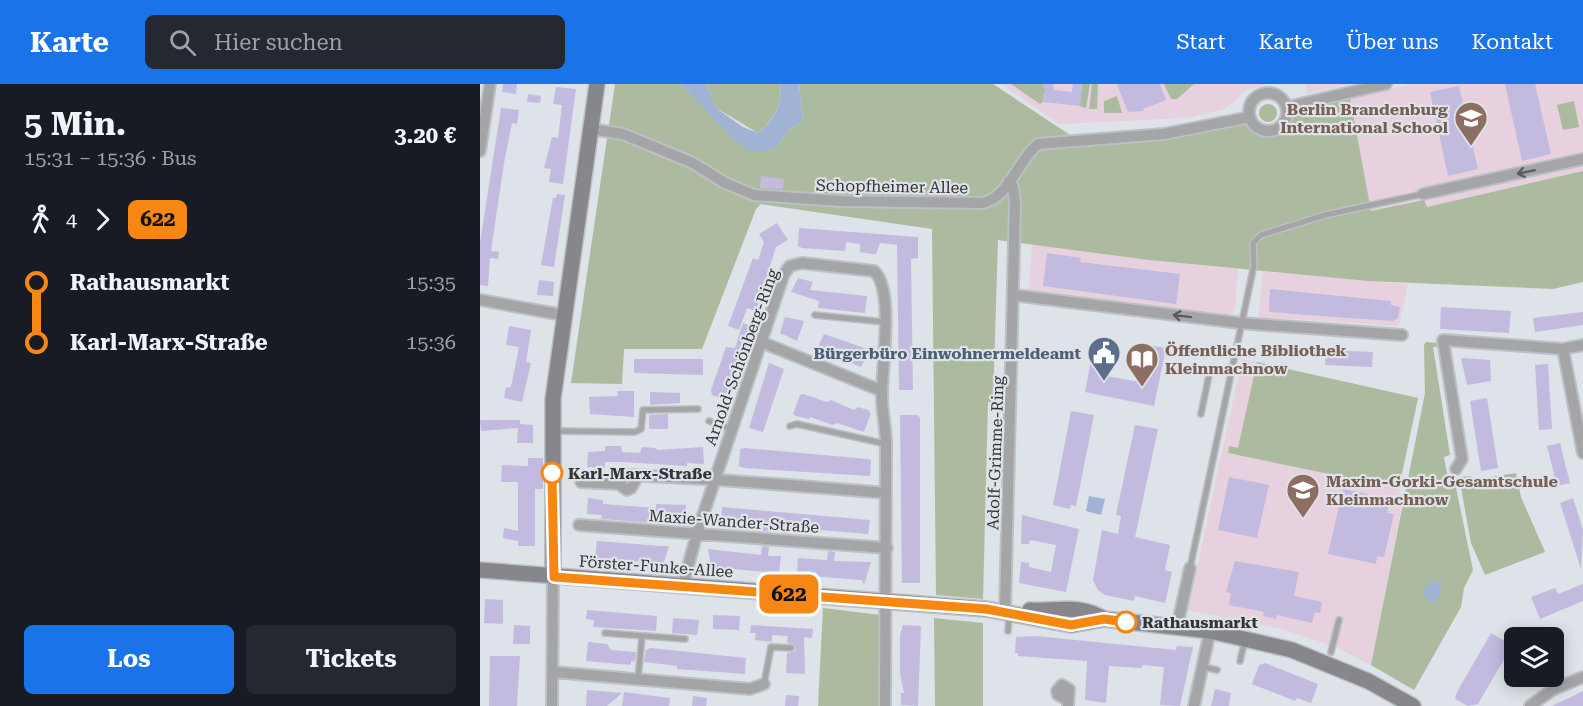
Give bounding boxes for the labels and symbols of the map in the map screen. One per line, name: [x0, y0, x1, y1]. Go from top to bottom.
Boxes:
place label: Berlin Brandenburg International School: [1280, 100, 1449, 137]
school or university icon: Berlin Brandenburg International School: [1453, 100, 1489, 147]
one-way arrow: [1517, 166, 1536, 178]
street label: Schopfheimer Allee: [816, 176, 969, 197]
street label: Arnold-Schönberg-Ring: [701, 265, 783, 448]
one-way arrow: [1172, 310, 1192, 321]
public building icon: Bürgerbüro Einwohnermeldeamt: [1086, 335, 1122, 382]
library icon: Öffentliche Bibliothek Kleinmachnow: [1124, 341, 1160, 388]
place label: Öffentliche Bibliothek Kleinmachnow: [1165, 341, 1347, 378]
place label: Bürgerbüro Einwohnermeldeamt: [814, 344, 1081, 363]
street label: Adolf-Grimme-Ring: [983, 375, 1008, 530]
marker: Karl-Marx-Straße: [541, 462, 563, 484]
place label: Karl-Marx-Straße: [568, 464, 712, 483]
school or university icon: Maxim-Gorki-Gesamtschule Kleinmachnow: [1285, 472, 1321, 519]
place label: Maxim-Gorki-Gesamtschule Kleinmachnow: [1326, 472, 1558, 509]
street label: Maxie-Wander-Straße: [648, 506, 820, 537]
street label: Förster-Funke-Allee: [578, 552, 734, 581]
line badge: 622: [754, 574, 824, 614]
marker: Rathausmarkt: [1115, 611, 1137, 633]
place label: Rathausmarkt: [1142, 613, 1258, 632]

